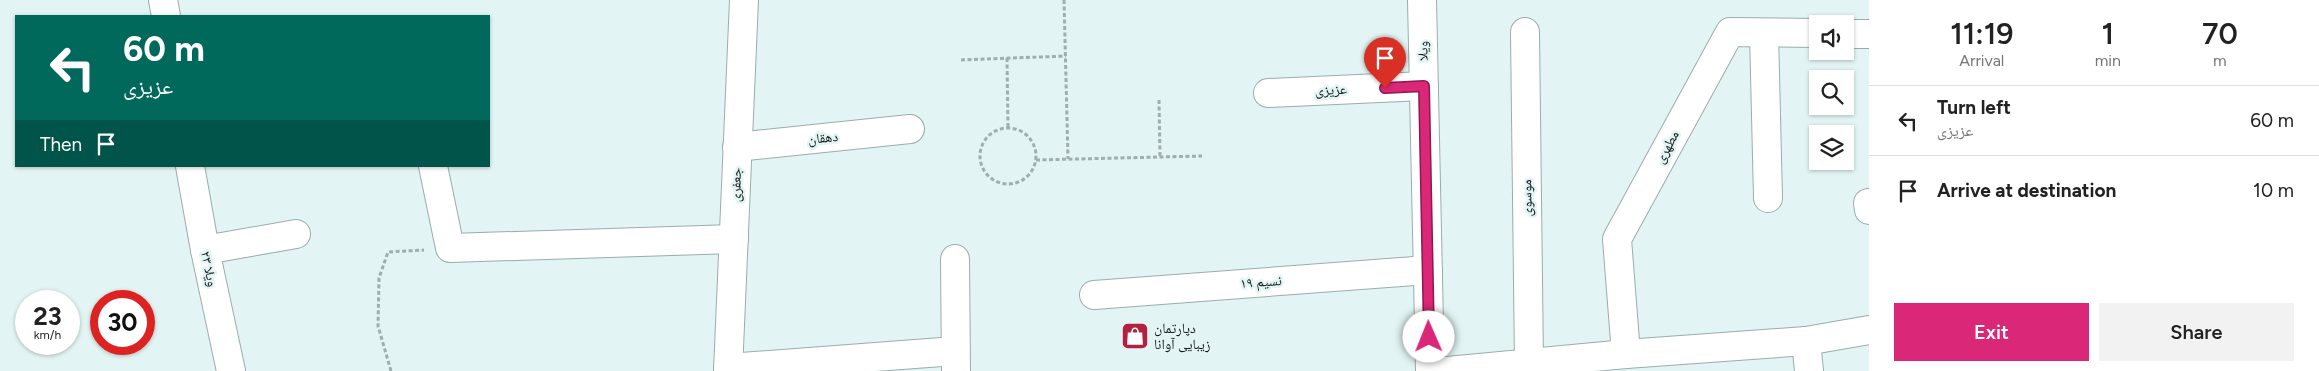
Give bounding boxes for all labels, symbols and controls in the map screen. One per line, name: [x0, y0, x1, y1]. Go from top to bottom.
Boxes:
map controls: [1809, 15, 1854, 170]
button: sound: [1809, 15, 1854, 60]
text: 11:19: [1950, 15, 2014, 52]
text: 1: [2101, 15, 2114, 52]
text: 70: [2202, 15, 2238, 52]
text: 60 m: [123, 28, 205, 70]
icon: left: [40, 35, 105, 100]
pin: [1364, 37, 1406, 88]
street label: ویلا: [1414, 41, 1432, 61]
icon: arrive: [1371, 44, 1399, 72]
text: Arrival: [1959, 51, 2004, 70]
text: min: [2095, 51, 2121, 70]
text: m: [2213, 51, 2227, 70]
button: search: [1809, 70, 1854, 115]
text: عزیزی: [123, 73, 173, 100]
street label: عزیزی: [1315, 81, 1347, 99]
text: Turn left: [1937, 96, 2011, 119]
icon: left: [1894, 107, 1922, 135]
text: 60 m: [2250, 109, 2294, 132]
text: عزیزی: [1937, 121, 1973, 140]
button: layers: [1809, 125, 1854, 170]
street label: دهقان: [807, 128, 839, 148]
street label: مطهری: [1651, 128, 1683, 166]
icon: arrive: [92, 130, 120, 158]
text: Then: [40, 133, 82, 156]
street label: جعفری: [727, 167, 745, 203]
icon: arrive: [1894, 177, 1922, 205]
street label: موسوی: [1518, 179, 1536, 217]
text: Arrive at destination: [1937, 179, 2116, 202]
text: 10 m: [2253, 179, 2294, 202]
street label: ویلا ۲۳: [197, 250, 221, 288]
street label: نسیم ۱۹: [1240, 272, 1283, 293]
speed limit sign: 30: [90, 290, 155, 355]
text: 23: [33, 301, 62, 331]
button: Exit: [1894, 303, 2089, 361]
button: Share: [2099, 303, 2294, 361]
position arrow: [1402, 310, 1454, 362]
place label: دپارتمان زیبایی آوانا: [1154, 320, 1210, 353]
shop icon: دپارتمان زیبایی آوانا: [1120, 321, 1150, 351]
text: km/h: [34, 328, 61, 342]

